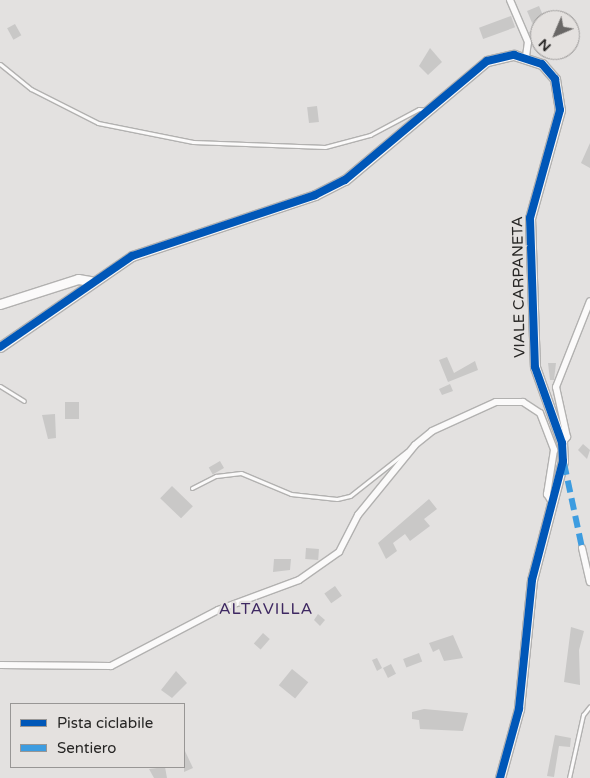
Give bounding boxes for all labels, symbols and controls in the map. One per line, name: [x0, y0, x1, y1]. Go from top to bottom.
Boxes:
north arrow: [530, 10, 580, 60]
text: N: [535, 35, 555, 55]
street label: VIALE CARPANETA: [509, 216, 529, 358]
district label: ALTAVILLA: [218, 599, 314, 619]
legend: [10, 703, 185, 768]
text: Pista ciclabile: [57, 714, 153, 732]
text: Sentiero: [57, 739, 116, 757]

